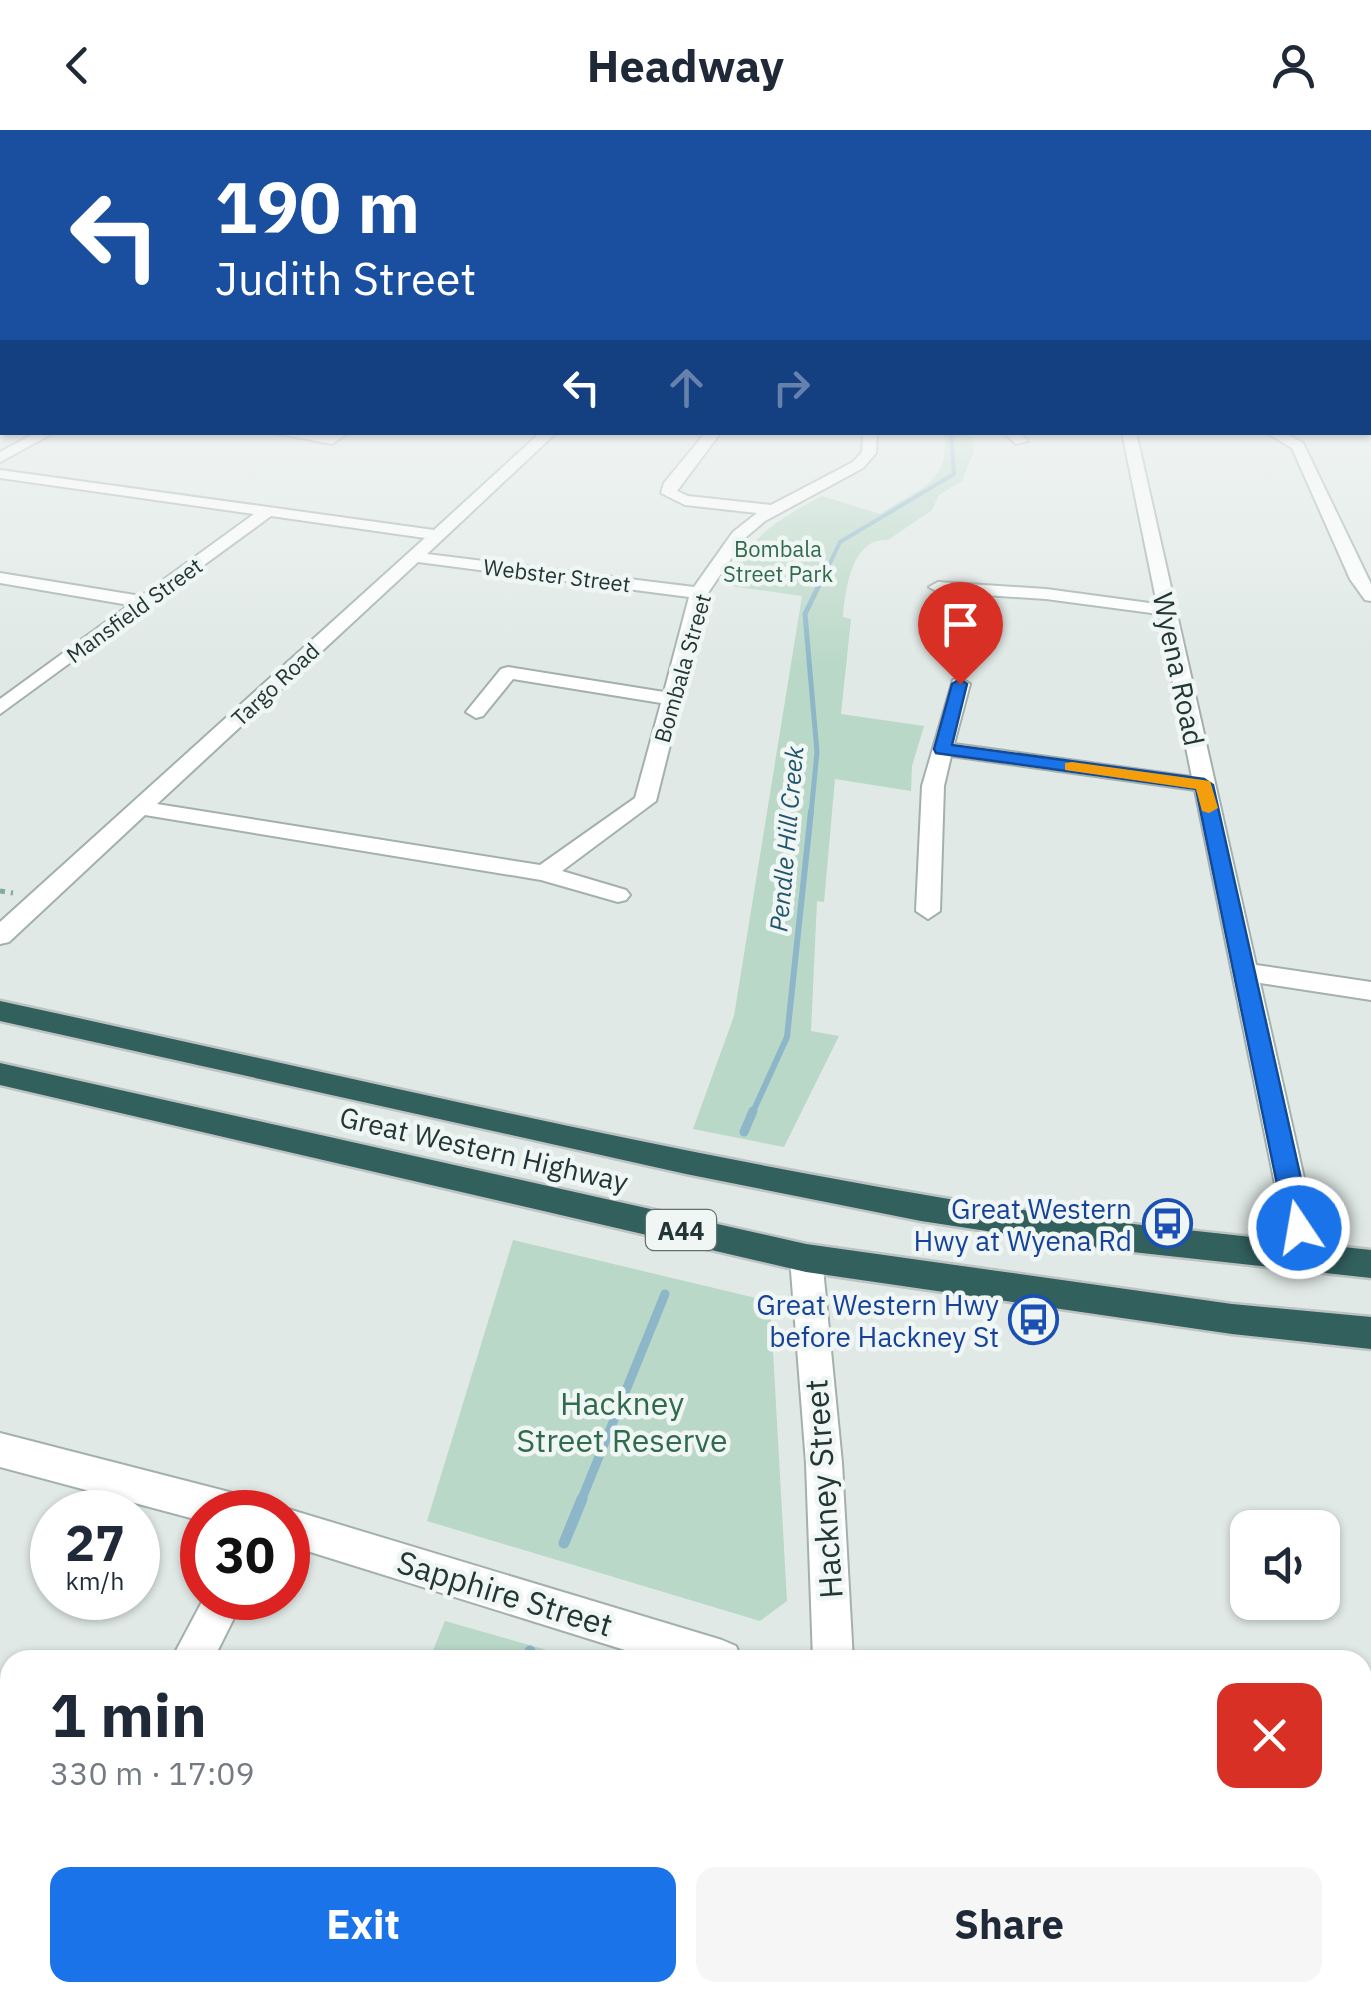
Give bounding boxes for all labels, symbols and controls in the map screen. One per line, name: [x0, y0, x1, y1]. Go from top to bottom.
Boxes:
text: Headway: [587, 36, 784, 94]
icon: back: [50, 38, 105, 93]
icon: person: [1266, 38, 1321, 93]
text: 190 m: [215, 161, 420, 252]
icon: left: [50, 170, 180, 300]
text: Judith Street: [215, 249, 476, 307]
icon: left: [554, 360, 609, 415]
icon: ahead: [659, 360, 714, 415]
icon: right: [764, 360, 819, 415]
park label: Bombala Street Park: [723, 534, 833, 588]
street label: Mansfield Street: [60, 551, 208, 669]
street label: Webster Street: [482, 552, 632, 598]
pin: [918, 582, 1003, 685]
street label: Wyena Road: [1145, 589, 1213, 749]
street label: Bombala Street: [647, 590, 717, 746]
icon: arrive: [933, 597, 988, 652]
street label: Targo Road: [225, 636, 325, 732]
water label: Pendle Hill Creek: [761, 744, 811, 933]
street label: Great Western Highway: [336, 1098, 632, 1200]
position arrow: [1247, 1176, 1351, 1280]
place label: Great Western Hwy at Wyena Rd: [913, 1190, 1132, 1259]
bus stop icon: Great Western Hwy at Wyena Rd: [1141, 1198, 1193, 1250]
road number: A44: [646, 1210, 716, 1250]
place label: Great Western Hwy before Hackney St: [756, 1286, 999, 1355]
bus stop icon: Great Western Hwy before Hackney St: [1008, 1294, 1060, 1346]
street label: Hackney Street: [794, 1378, 852, 1600]
park label: Hackney Street Reserve: [516, 1382, 728, 1461]
speed limit sign: 30: [180, 1490, 310, 1620]
text: 27: [65, 1510, 125, 1575]
map controls: [1230, 1510, 1340, 1620]
button: sound: [1230, 1510, 1340, 1620]
street label: Sapphire Street: [392, 1540, 618, 1646]
text: km/h: [66, 1564, 124, 1597]
text: 1 min: [50, 1675, 207, 1754]
button: close: [1217, 1683, 1322, 1788]
text: 330 m · 17:09: [50, 1752, 255, 1794]
button: Exit: [50, 1867, 676, 1982]
button: Share: [696, 1867, 1322, 1982]

